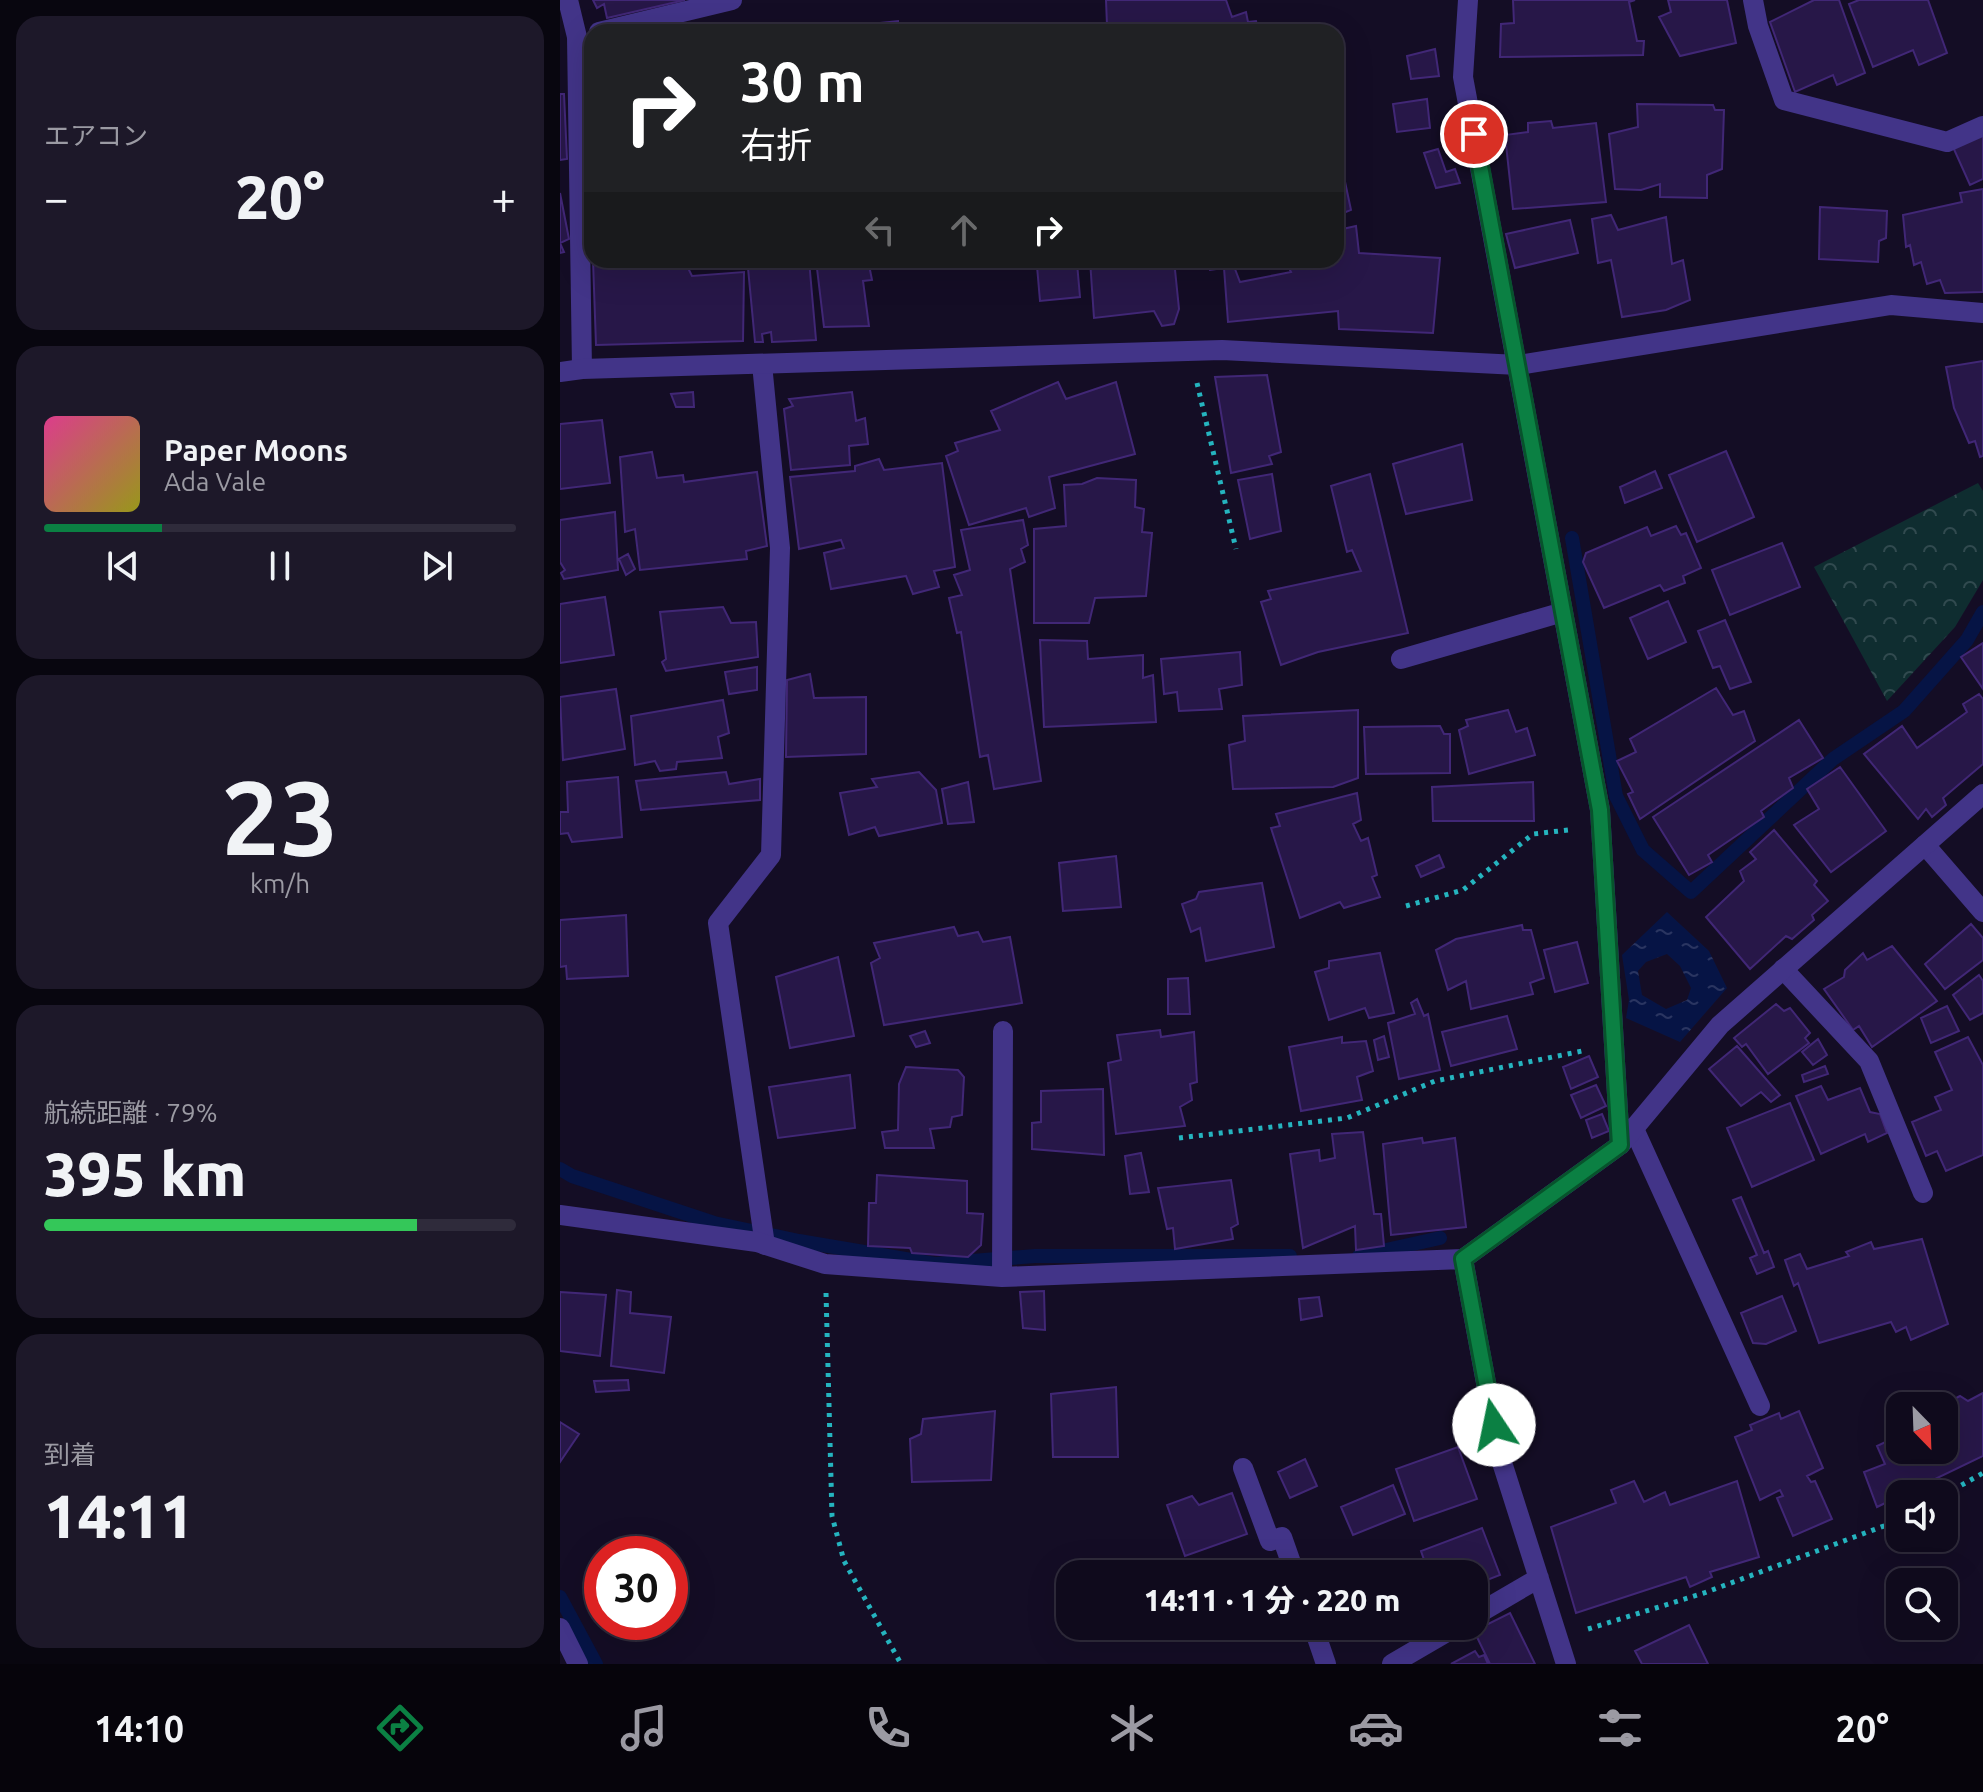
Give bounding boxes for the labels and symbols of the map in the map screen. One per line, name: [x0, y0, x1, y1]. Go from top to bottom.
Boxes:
pin: [1440, 100, 1508, 168]
position arrow: [1452, 1383, 1536, 1467]
north arrow: [1886, 1392, 1958, 1464]
speed limit sign: 30: [584, 1536, 688, 1640]

